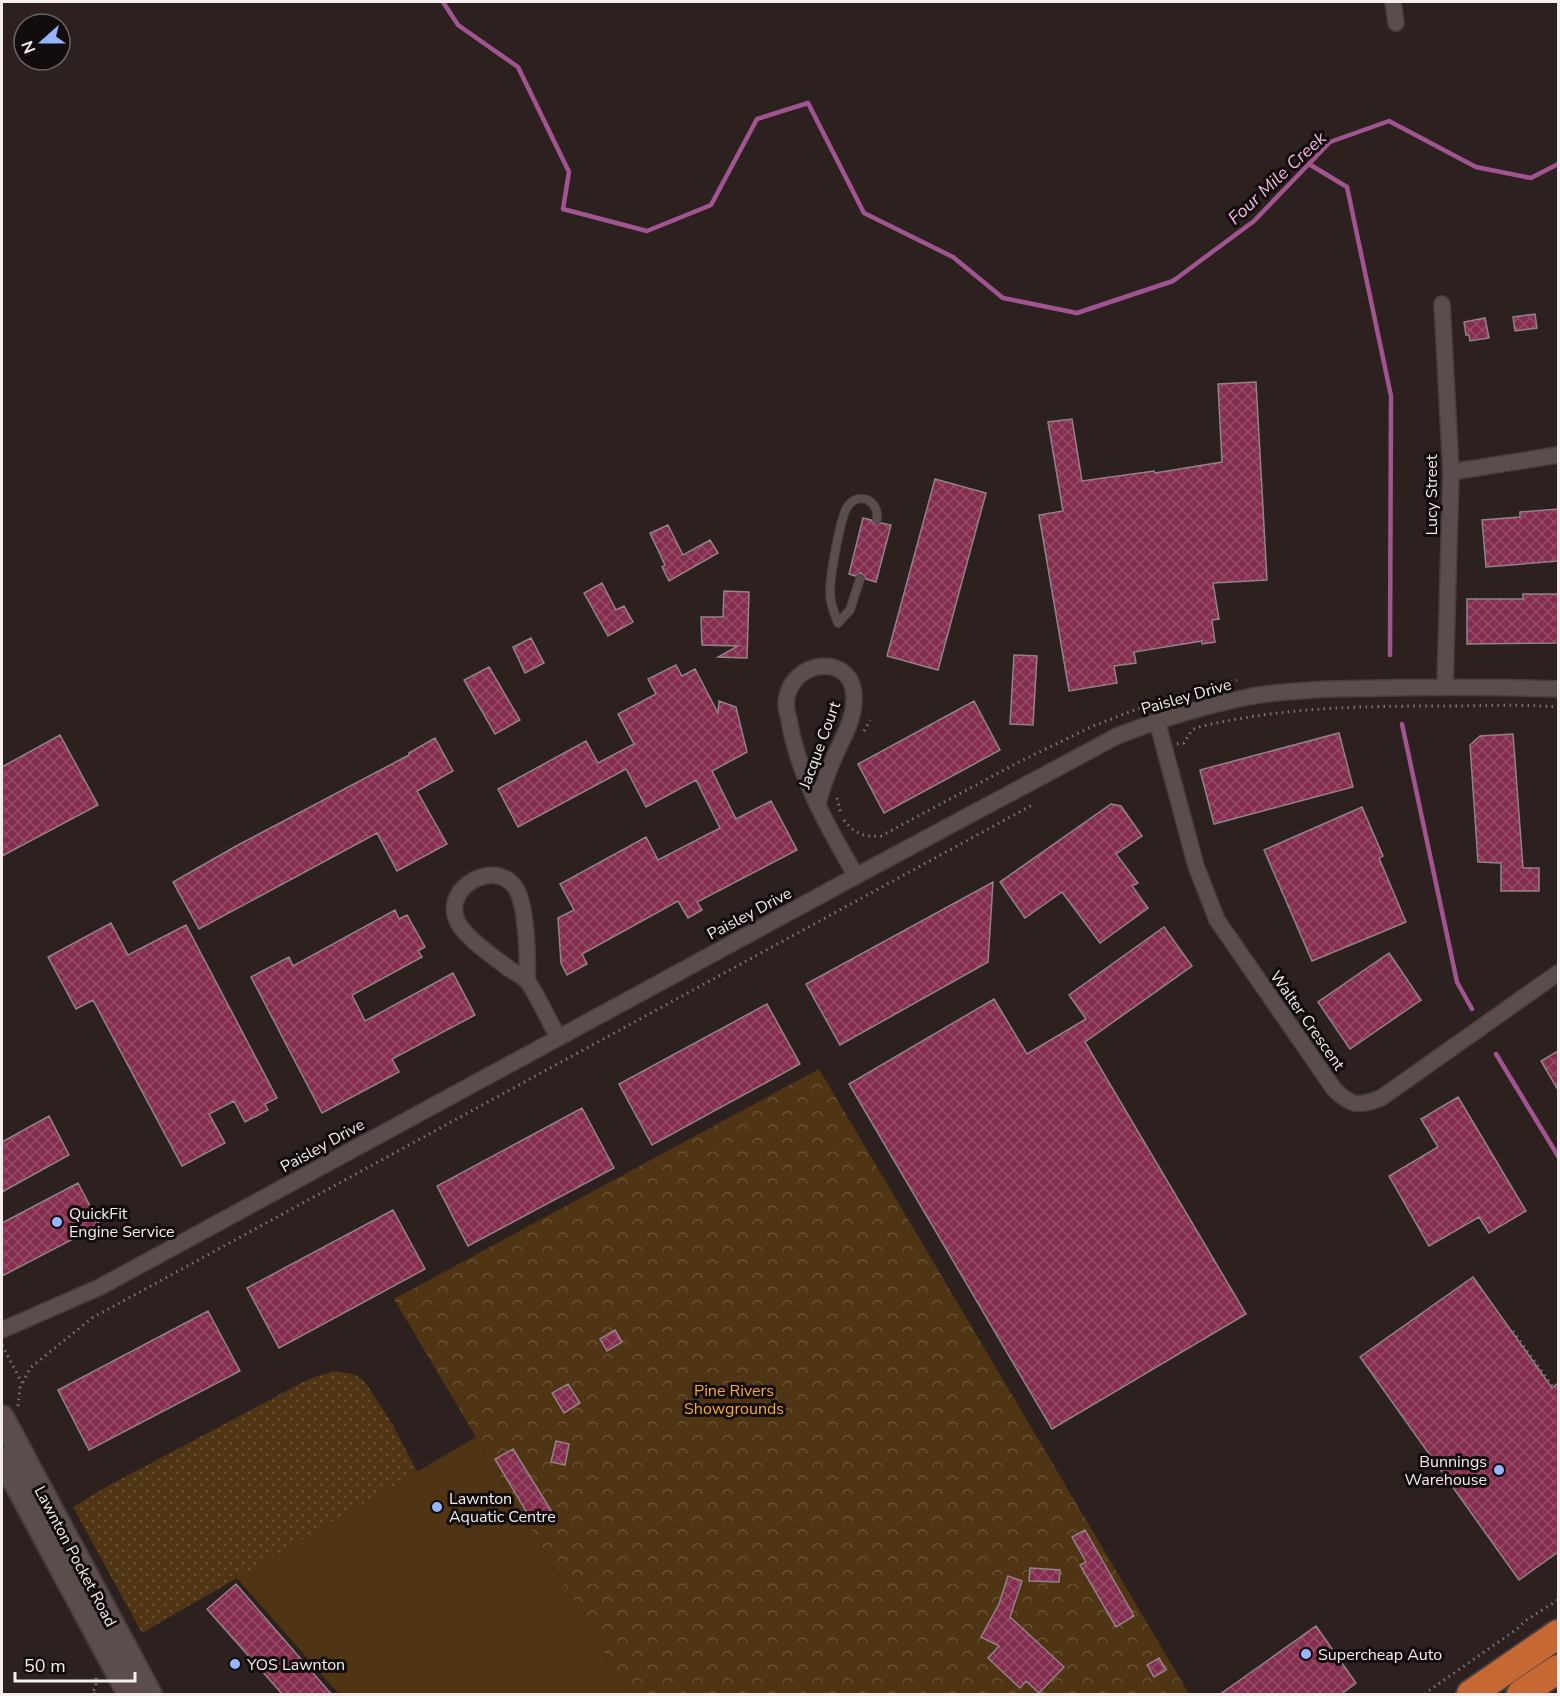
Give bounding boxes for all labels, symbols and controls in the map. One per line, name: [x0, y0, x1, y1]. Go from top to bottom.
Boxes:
north arrow: [12, 12, 72, 72]
text: N: [17, 37, 41, 57]
water label: Four Mile Creek: [1223, 125, 1332, 230]
street label: Lucy Street: [1421, 454, 1443, 535]
street label: Paisley Drive: [1139, 674, 1234, 720]
street label: Jacque Court: [794, 698, 846, 793]
street label: Paisley Drive: [703, 882, 796, 945]
street label: Walter Crescent: [1265, 966, 1350, 1075]
street label: Paisley Drive: [276, 1114, 368, 1178]
place label: QuickFit Engine Service: [69, 1203, 175, 1243]
marker: QuickFit Engine Service: [50, 1215, 64, 1229]
park label: Pine Rivers Showgrounds: [684, 1380, 784, 1420]
place label: Bunnings Warehouse: [1405, 1451, 1487, 1491]
marker: Bunnings Warehouse: [1492, 1463, 1506, 1477]
street label: Lawnton Pocket Road: [29, 1482, 122, 1631]
place label: Lawnton Aquatic Centre: [449, 1488, 556, 1528]
marker: Lawnton Aquatic Centre: [430, 1500, 444, 1514]
place label: Supercheap Auto: [1318, 1644, 1442, 1666]
scale bar: [15, 1645, 135, 1683]
marker: Supercheap Auto: [1299, 1647, 1313, 1661]
text: 50 m: [24, 1654, 66, 1678]
place label: YOS Lawnton: [246, 1654, 345, 1676]
marker: YOS Lawnton: [228, 1657, 242, 1671]

